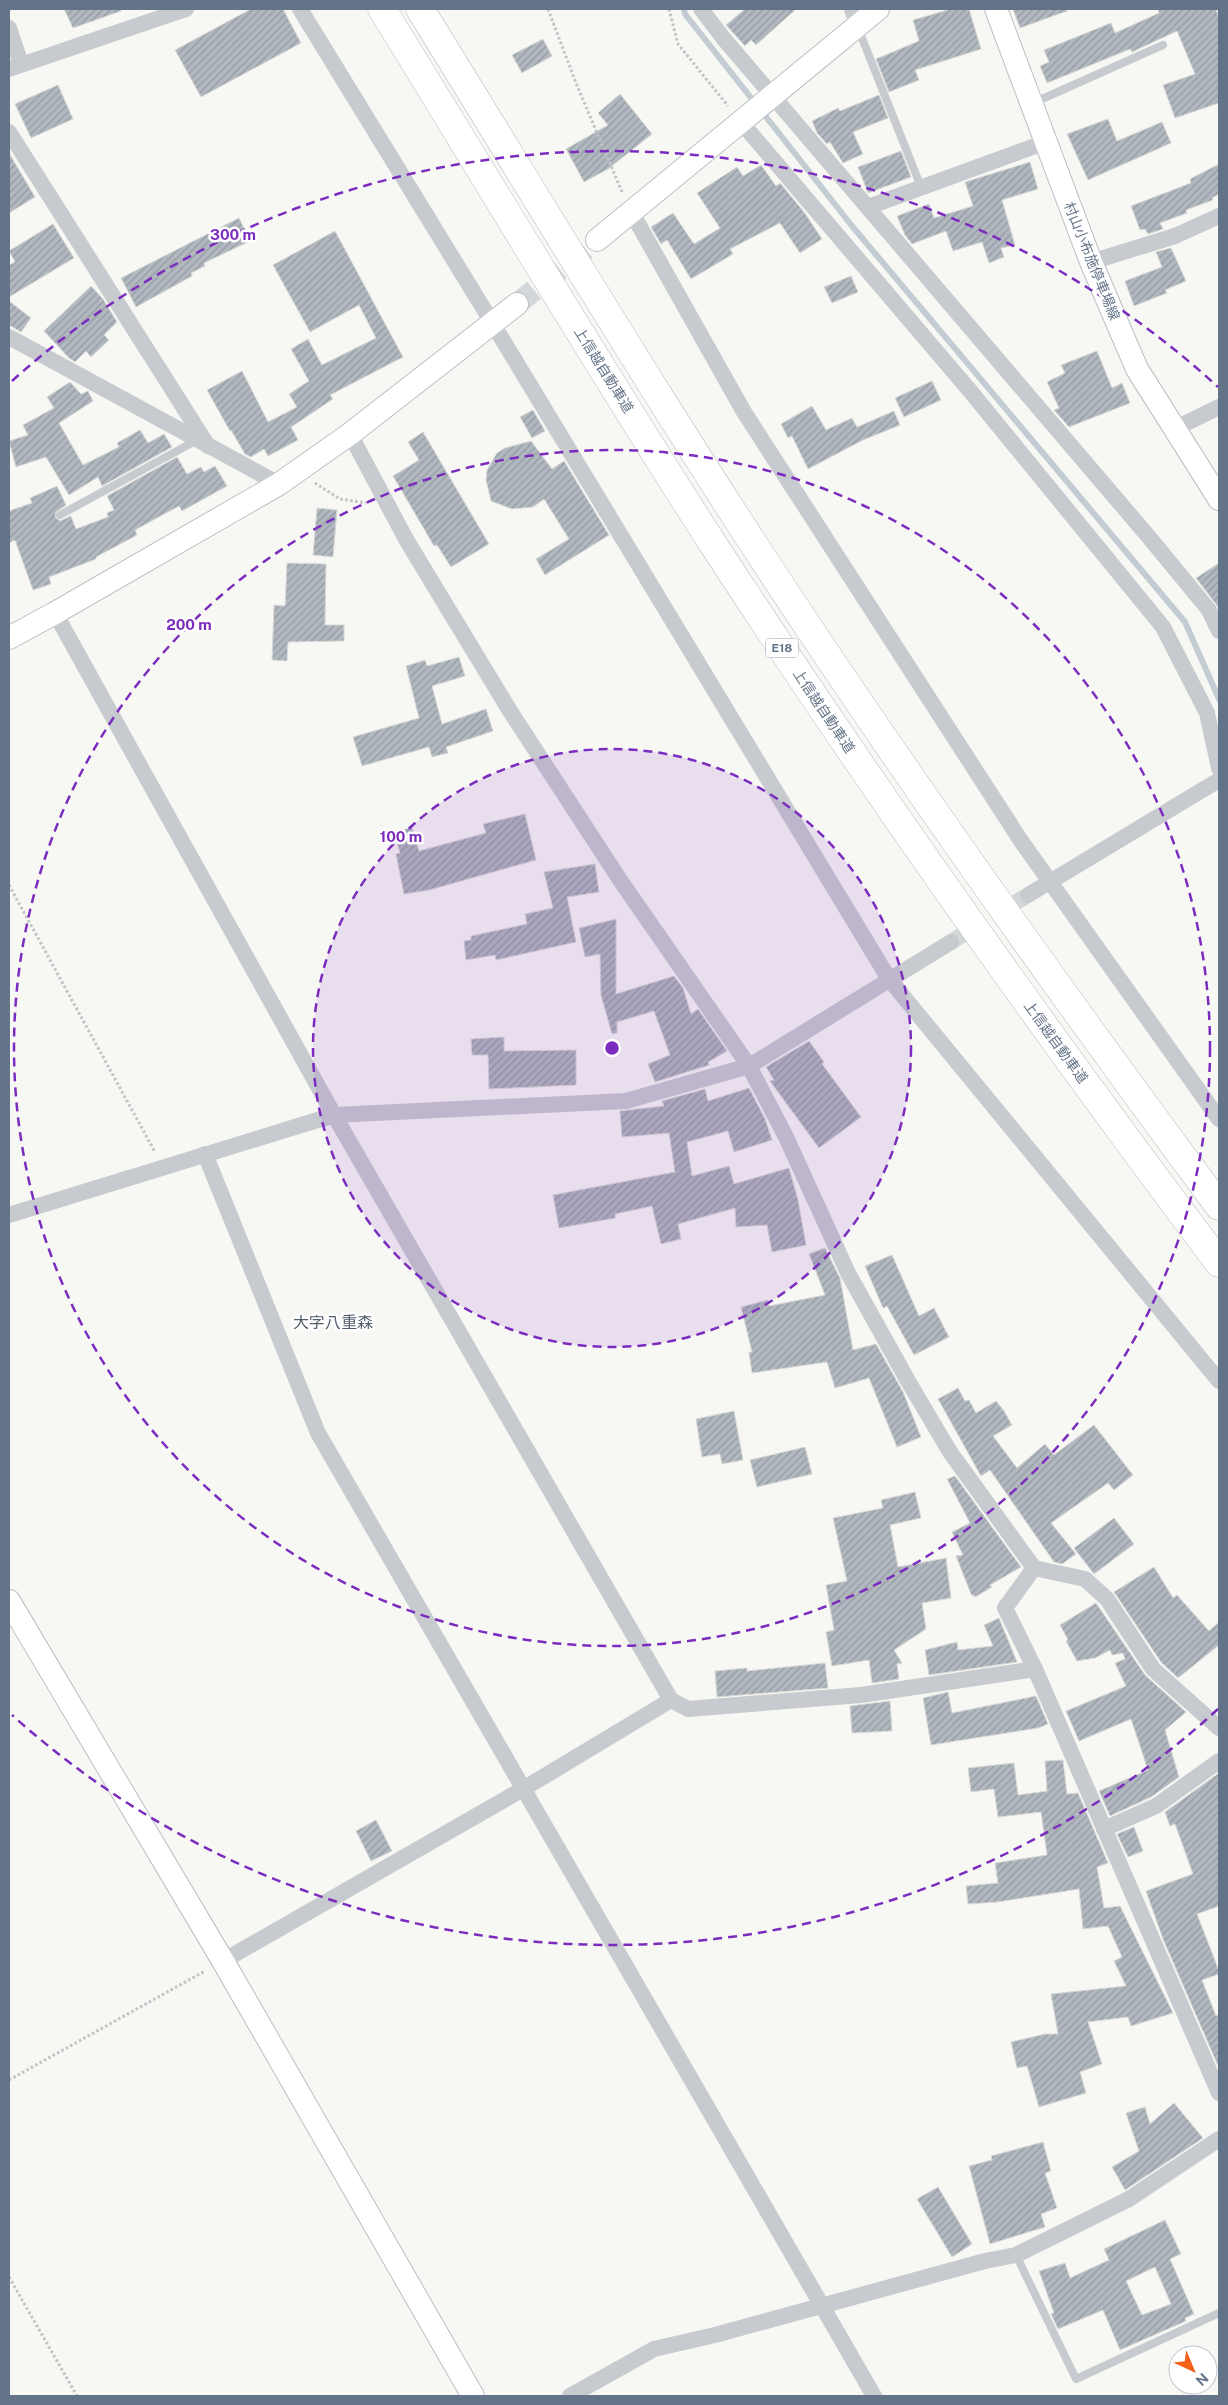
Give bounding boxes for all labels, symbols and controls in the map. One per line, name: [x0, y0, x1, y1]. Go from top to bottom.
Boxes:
street label: 村山小布施停車場線: [1061, 200, 1123, 322]
text: 300 m: [210, 226, 256, 243]
street label: 上信越自動車道: [571, 324, 637, 416]
text: 200 m: [166, 616, 212, 633]
road number: E18: [766, 638, 798, 658]
street label: 上信越自動車道: [790, 666, 858, 756]
text: 100 m: [380, 828, 422, 845]
street label: 上信越自動車道: [1021, 998, 1091, 1086]
centre of rings: [603, 1039, 621, 1057]
district label: 大字八重森: [293, 1313, 373, 1332]
north arrow: [1168, 2345, 1218, 2395]
text: N: [1193, 2370, 1212, 2389]

